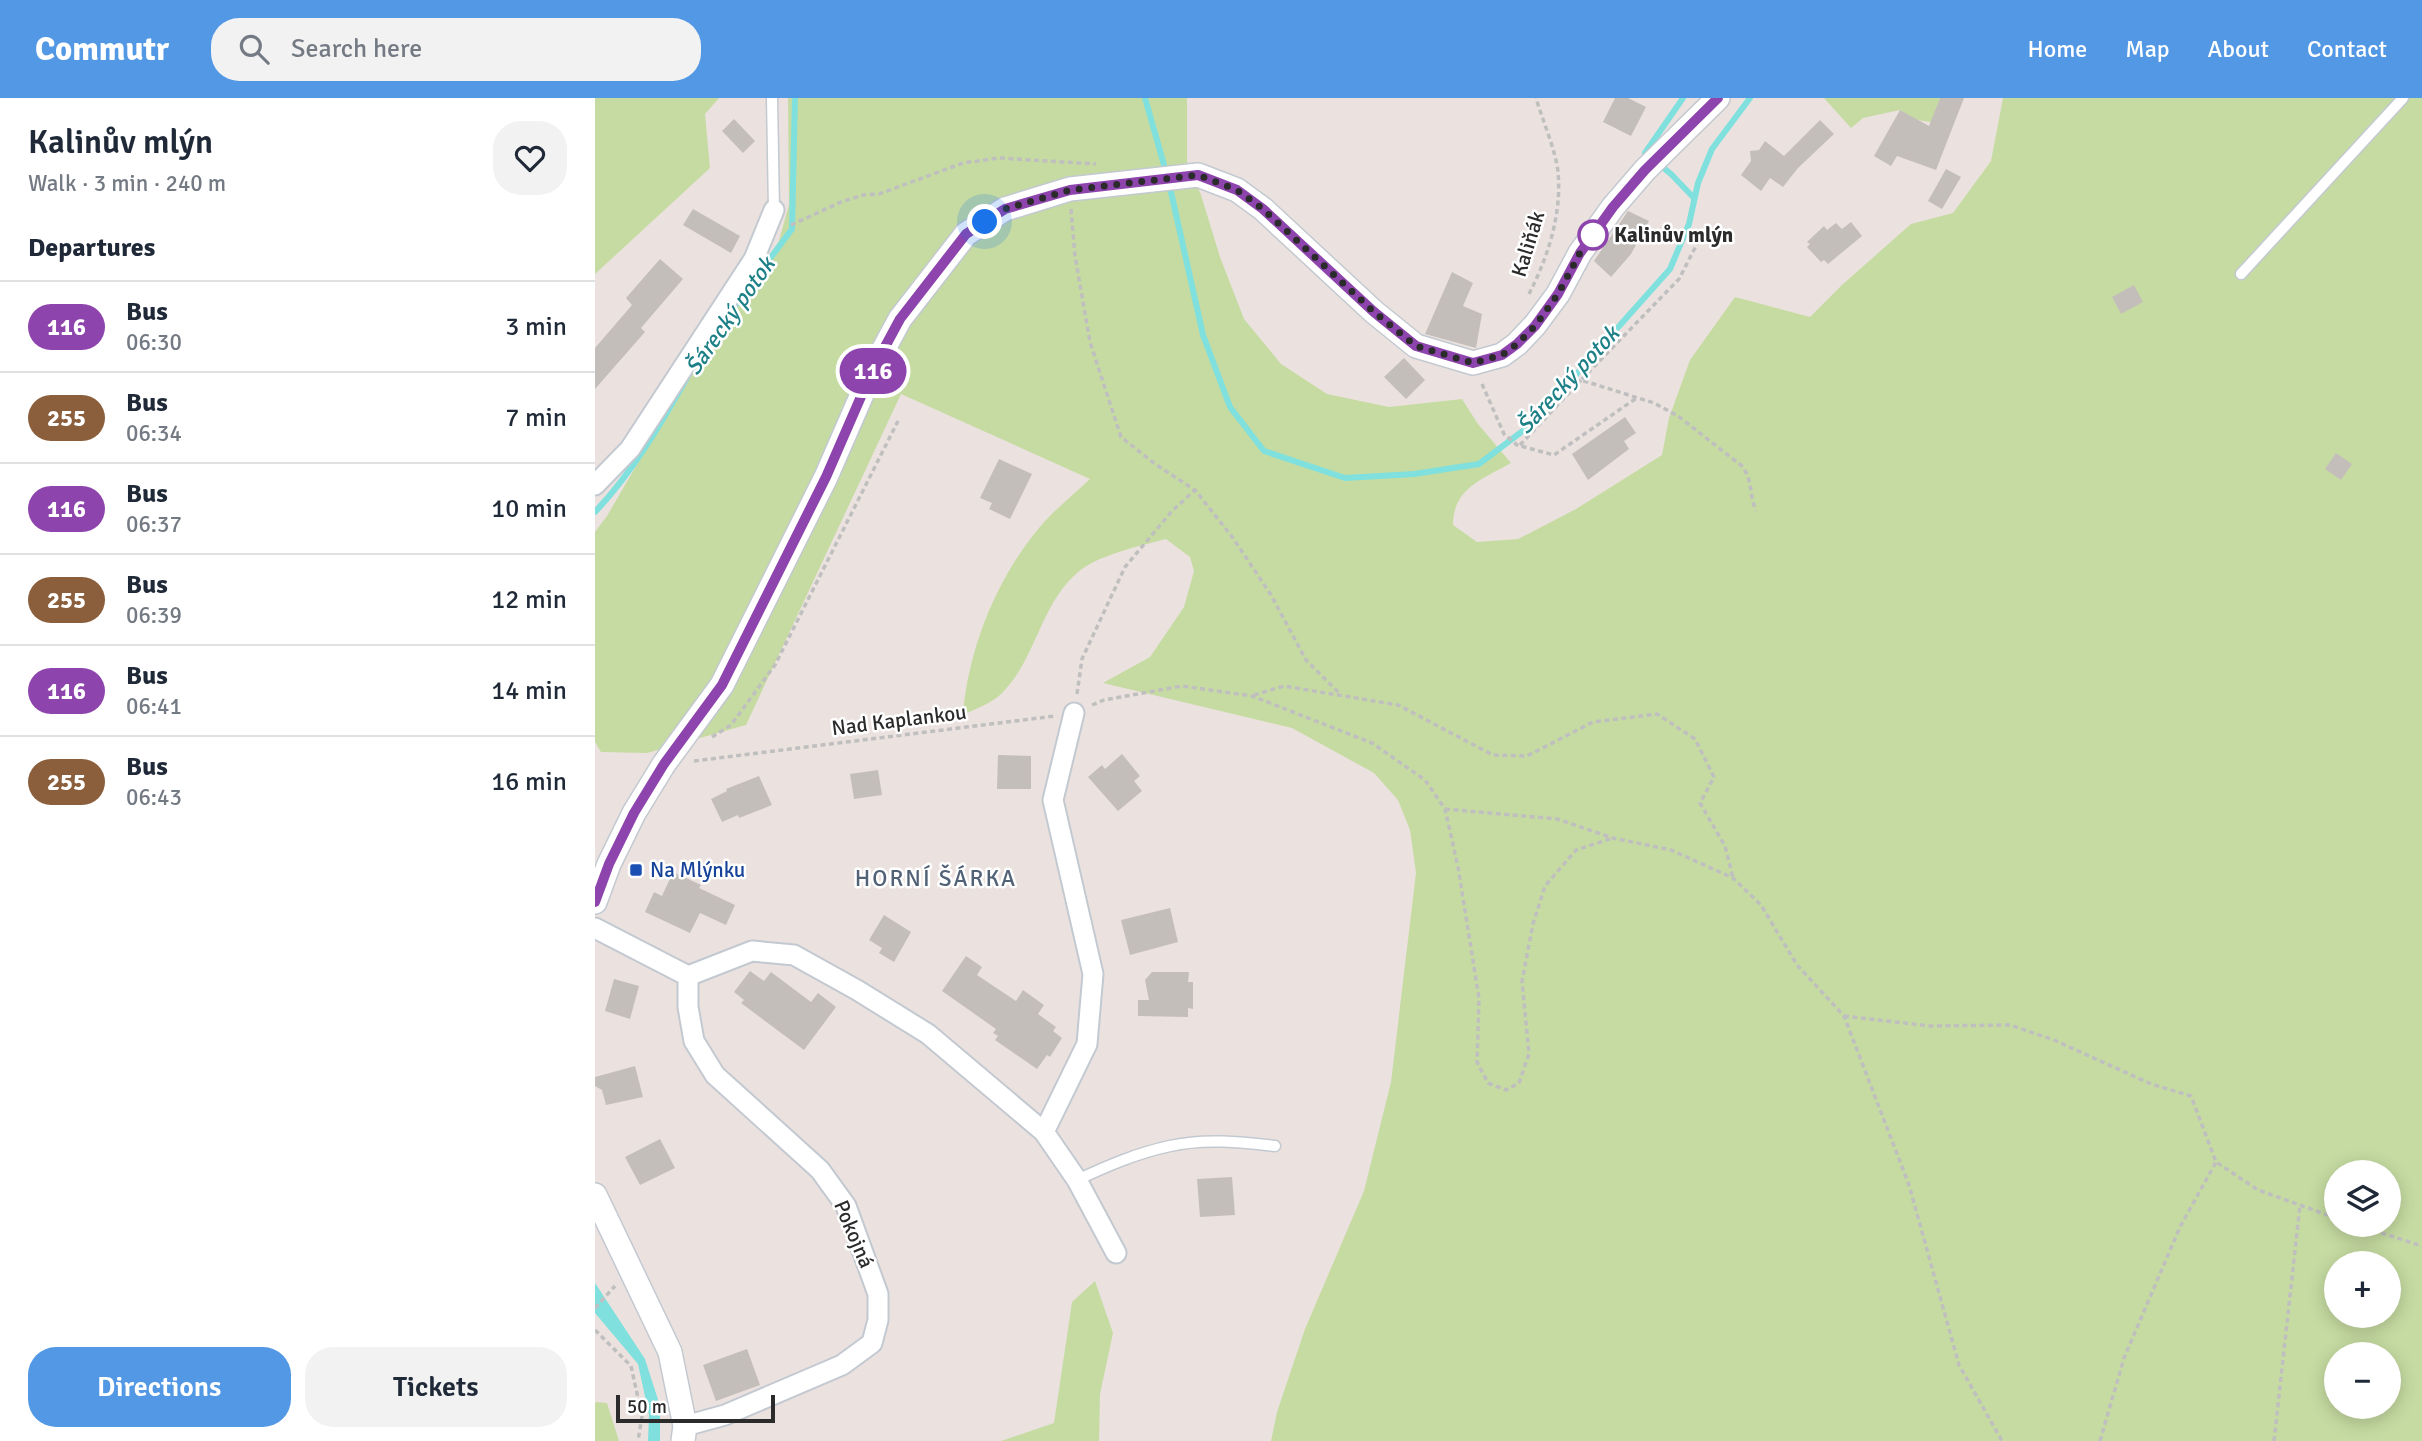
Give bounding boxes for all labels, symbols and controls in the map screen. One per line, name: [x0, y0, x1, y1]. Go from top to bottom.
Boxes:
search box: [211, 18, 701, 81]
text: Commutr: [35, 29, 169, 70]
icon: search: [235, 30, 273, 68]
text: Search here: [291, 33, 422, 65]
text: Home: [2027, 34, 2087, 64]
text: Map: [2125, 34, 2170, 64]
text: About: [2208, 34, 2269, 64]
text: Contact: [2307, 34, 2387, 64]
button: heart: [493, 121, 567, 195]
text: Kalinův mlýn: [28, 122, 213, 163]
text: Walk · 3 min · 240 m: [28, 169, 226, 198]
your location: [967, 204, 1002, 239]
street label: Kaliňák: [1506, 207, 1550, 280]
marker: Kalinův mlýn: [1578, 220, 1608, 250]
place label: Kalinův mlýn: [1614, 222, 1733, 248]
text: Departures: [28, 232, 155, 264]
water label: Šárecký potok: [679, 249, 783, 381]
text: Bus: [126, 296, 168, 328]
text: 3 min: [505, 311, 567, 343]
text: 116: [47, 312, 86, 342]
water label: Šárecký potok: [1511, 318, 1627, 440]
text: 06:30: [126, 328, 182, 357]
line badge: 116: [833, 348, 913, 394]
text: 116: [854, 356, 892, 386]
text: Bus: [126, 387, 168, 419]
text: 7 min: [505, 402, 567, 434]
text: 255: [47, 403, 86, 433]
text: 06:34: [126, 419, 182, 448]
text: Bus: [126, 478, 168, 510]
text: 10 min: [491, 493, 567, 525]
text: 116: [47, 494, 86, 524]
text: 06:37: [126, 510, 182, 539]
text: Bus: [126, 569, 168, 601]
text: 12 min: [491, 584, 567, 616]
text: 255: [47, 585, 86, 615]
text: 06:39: [126, 601, 182, 630]
text: Bus: [126, 660, 168, 692]
text: 14 min: [491, 675, 567, 707]
text: 116: [47, 676, 86, 706]
text: 06:41: [126, 692, 182, 721]
street label: Nad Kaplankou: [830, 699, 968, 741]
text: Bus: [126, 751, 168, 783]
text: 16 min: [491, 766, 567, 798]
text: 255: [47, 767, 86, 797]
text: 06:43: [126, 783, 182, 812]
place label: Na Mlýnku: [650, 857, 745, 883]
marker: Na Mlýnku: [628, 862, 644, 878]
district label: HORNÍ ŠÁRKA: [855, 864, 1017, 893]
map controls: [2324, 1160, 2401, 1419]
button: layers: [2324, 1160, 2401, 1237]
street label: Pokojná: [828, 1196, 880, 1272]
button: +: [2324, 1251, 2401, 1328]
button: −: [2324, 1342, 2401, 1419]
button: Directions: [28, 1347, 291, 1427]
button: Tickets: [305, 1347, 567, 1427]
scale bar: [616, 1392, 775, 1424]
text: 50 m: [627, 1395, 667, 1419]

